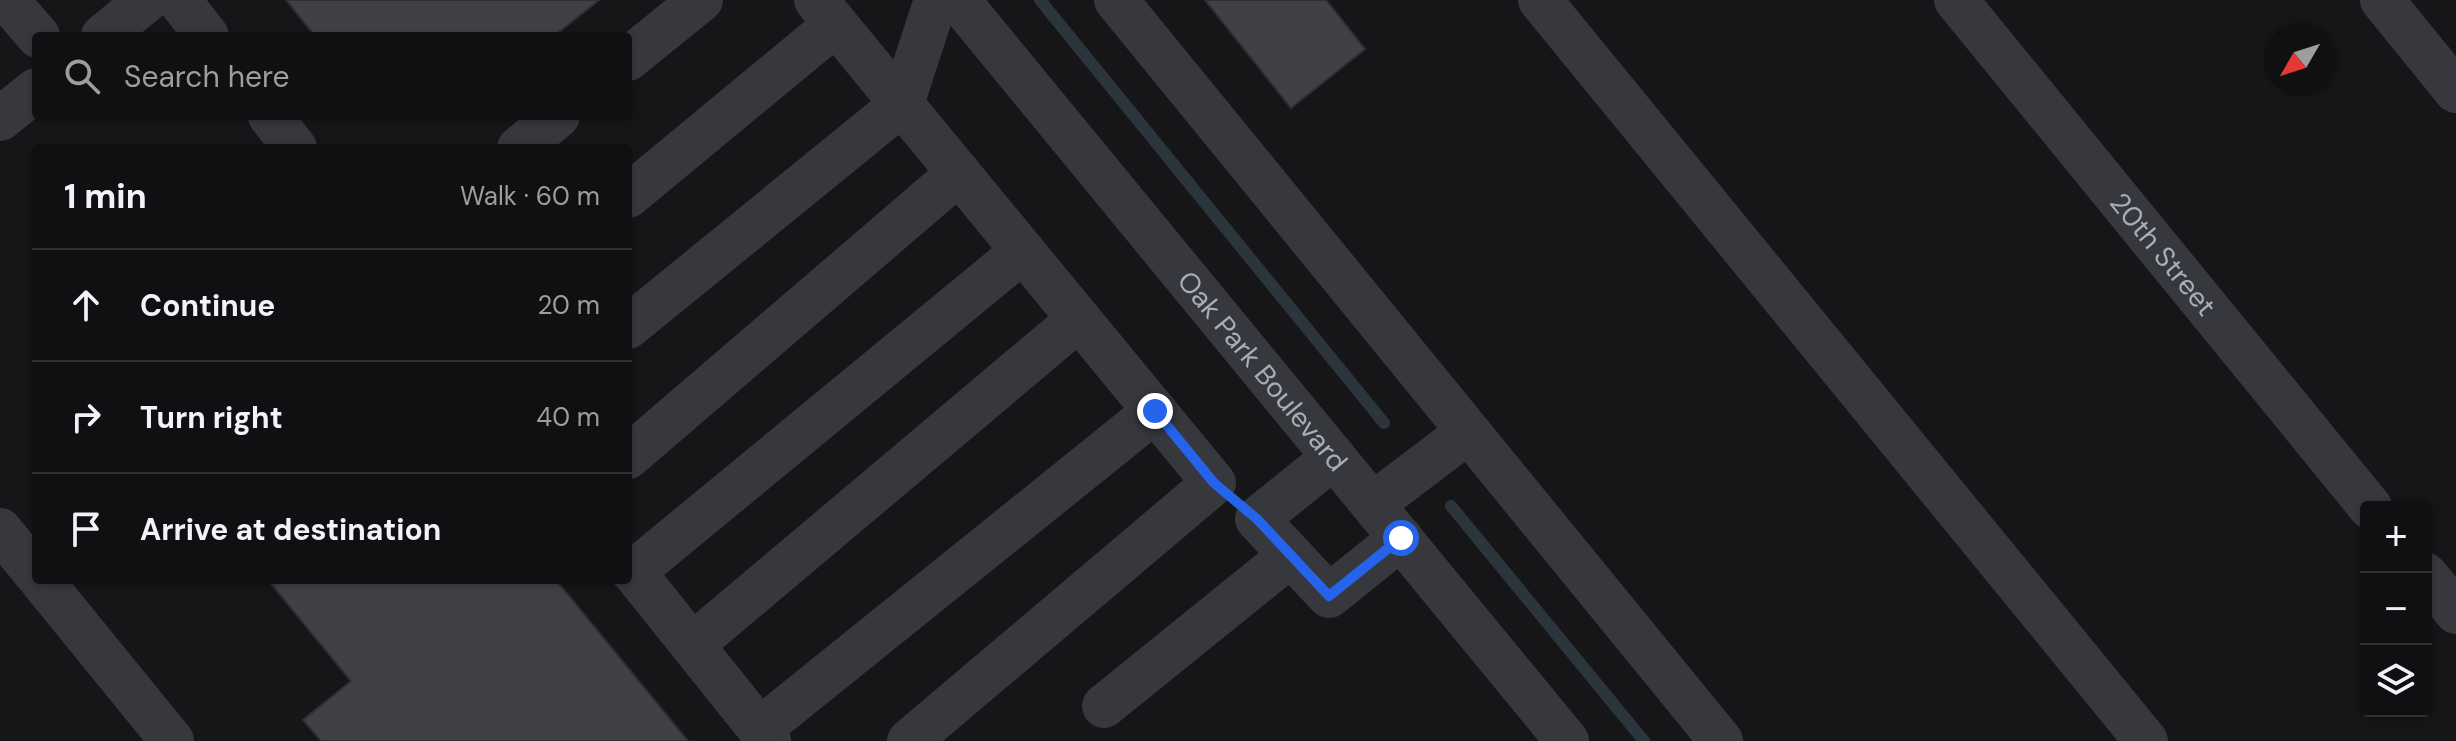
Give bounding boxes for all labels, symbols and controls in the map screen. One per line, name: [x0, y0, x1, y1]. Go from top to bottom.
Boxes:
north arrow: [2264, 24, 2336, 96]
search box: [32, 32, 632, 120]
icon: search: [60, 54, 104, 98]
text: Search here: [124, 57, 290, 96]
text: 1 min: [64, 174, 147, 219]
text: Walk · 60 m: [460, 179, 600, 213]
street label: 20th Street: [2102, 185, 2225, 324]
street label: Oak Park Boulevard: [1169, 263, 1356, 479]
icon: ahead: [64, 283, 108, 327]
text: Continue: [140, 286, 275, 325]
text: 20 m: [537, 288, 600, 322]
route end: [1137, 393, 1173, 429]
icon: right: [64, 395, 108, 439]
text: Turn right: [140, 398, 283, 437]
text: 40 m: [536, 400, 600, 434]
map controls: [2360, 501, 2432, 717]
button: +: [2360, 501, 2432, 573]
icon: arrive: [64, 507, 108, 551]
text: Arrive at destination: [140, 510, 441, 549]
route start: [1383, 520, 1419, 556]
button: −: [2360, 573, 2432, 645]
button: layers: [2360, 645, 2432, 717]

